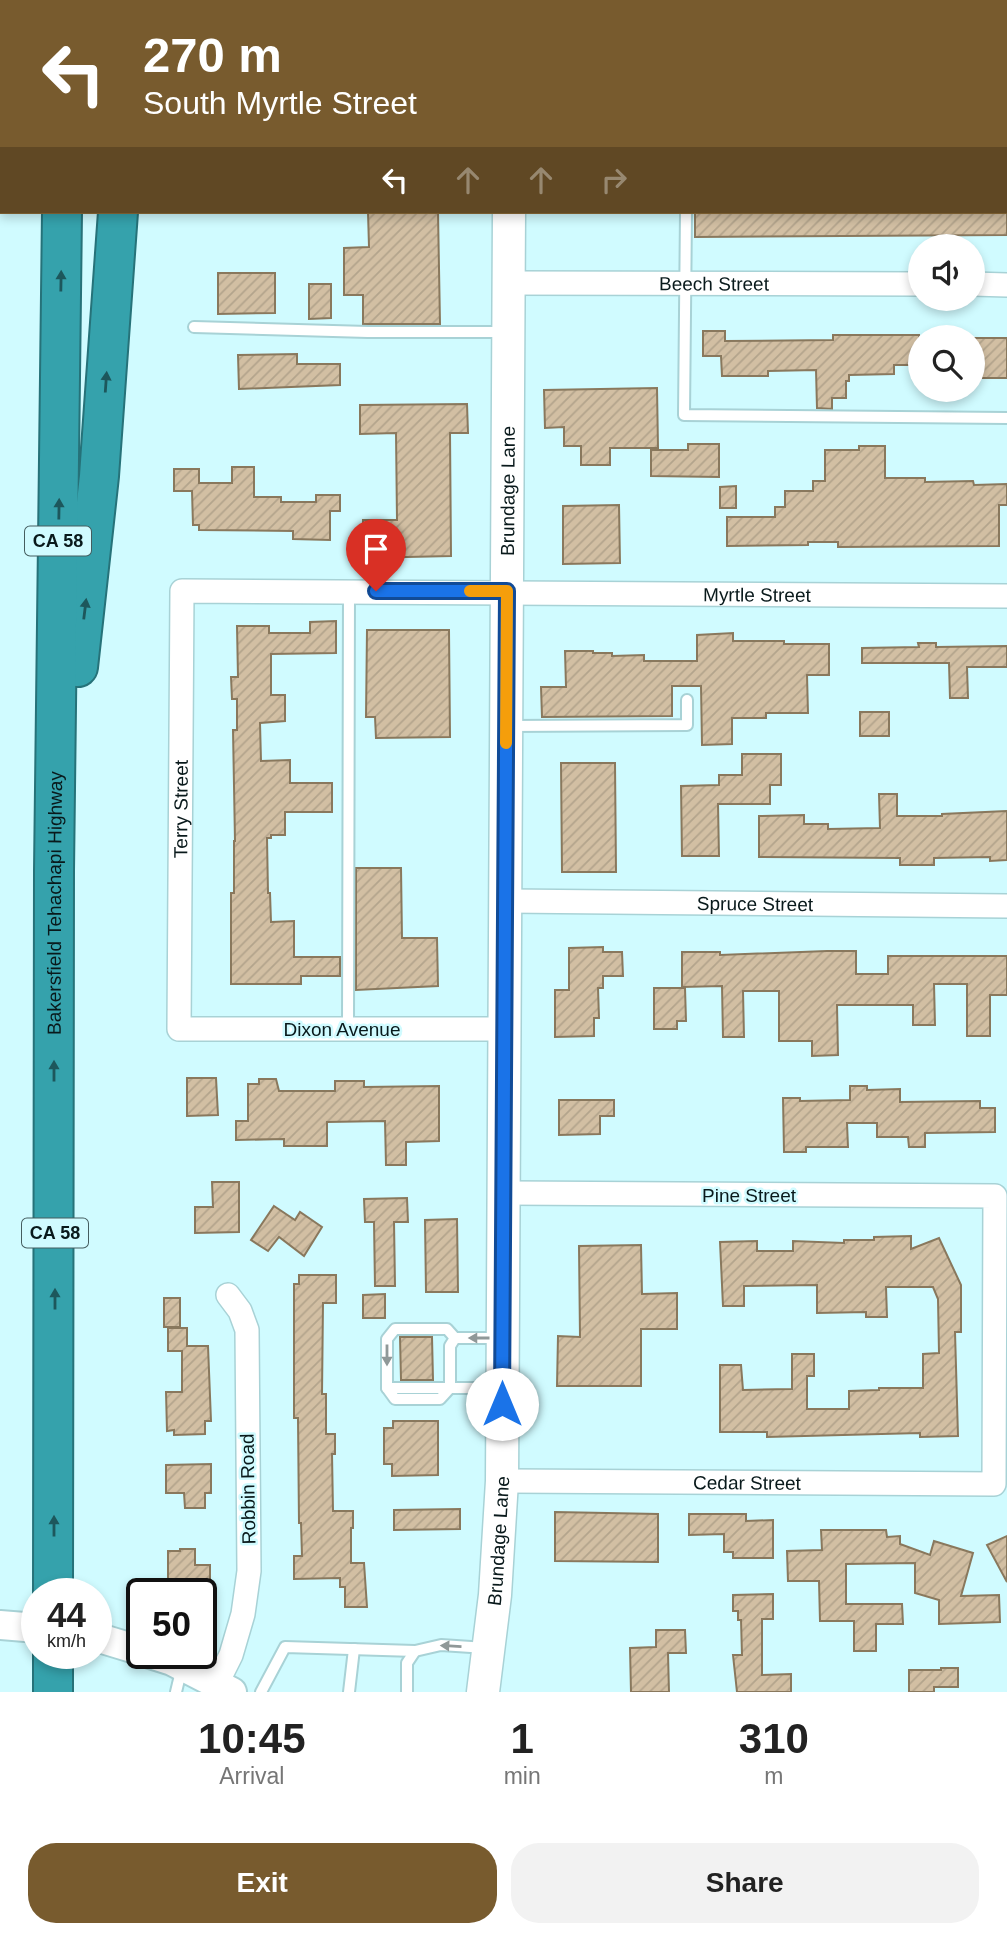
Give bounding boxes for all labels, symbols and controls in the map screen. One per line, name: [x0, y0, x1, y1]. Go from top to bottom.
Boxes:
icon: left: [28, 28, 119, 119]
text: 270 m: [143, 28, 282, 82]
text: South Myrtle Street: [143, 85, 417, 121]
icon: left: [376, 161, 414, 199]
icon: ahead: [449, 161, 487, 199]
icon: ahead: [522, 161, 560, 199]
icon: right: [595, 161, 633, 199]
map controls: [908, 234, 985, 402]
button: sound: [908, 234, 985, 311]
one-way arrow: [56, 270, 67, 292]
street label: Beech Street: [659, 273, 770, 294]
button: search: [908, 325, 985, 402]
one-way arrow: [101, 371, 112, 393]
street label: Brundage Lane: [497, 426, 518, 556]
one-way arrow: [53, 498, 64, 520]
pin: [346, 519, 406, 591]
road number: CA 58: [25, 526, 91, 556]
icon: arrive: [357, 530, 395, 568]
street label: Myrtle Street: [703, 584, 812, 605]
one-way arrow: [80, 597, 91, 619]
street label: Terry Street: [170, 759, 191, 858]
street label: Bakersfield Tehachapi Highway: [43, 770, 66, 1035]
street label: Spruce Street: [697, 892, 814, 915]
street label: Dixon Avenue: [284, 1019, 400, 1040]
one-way arrow: [48, 1060, 60, 1082]
street label: Pine Street: [702, 1185, 797, 1206]
road number: CA 58: [22, 1218, 88, 1248]
one-way arrow: [49, 1287, 61, 1309]
one-way arrow: [467, 1332, 489, 1344]
one-way arrow: [381, 1345, 393, 1367]
position arrow: [465, 1367, 539, 1441]
street label: Robbin Road: [237, 1433, 259, 1545]
street label: Cedar Street: [693, 1472, 802, 1493]
street label: Brundage Lane: [483, 1475, 513, 1607]
one-way arrow: [48, 1515, 60, 1537]
speed limit sign: 50: [126, 1578, 217, 1669]
text: 44: [47, 1595, 86, 1634]
text: km/h: [47, 1631, 86, 1651]
one-way arrow: [440, 1640, 462, 1651]
text: 10:45: [198, 1715, 306, 1762]
text: 1: [510, 1715, 534, 1762]
text: 310: [739, 1715, 809, 1762]
text: Arrival: [219, 1763, 284, 1789]
text: min: [504, 1763, 541, 1789]
text: m: [764, 1763, 783, 1789]
button: Exit: [28, 1843, 497, 1923]
button: Share: [511, 1843, 979, 1923]

